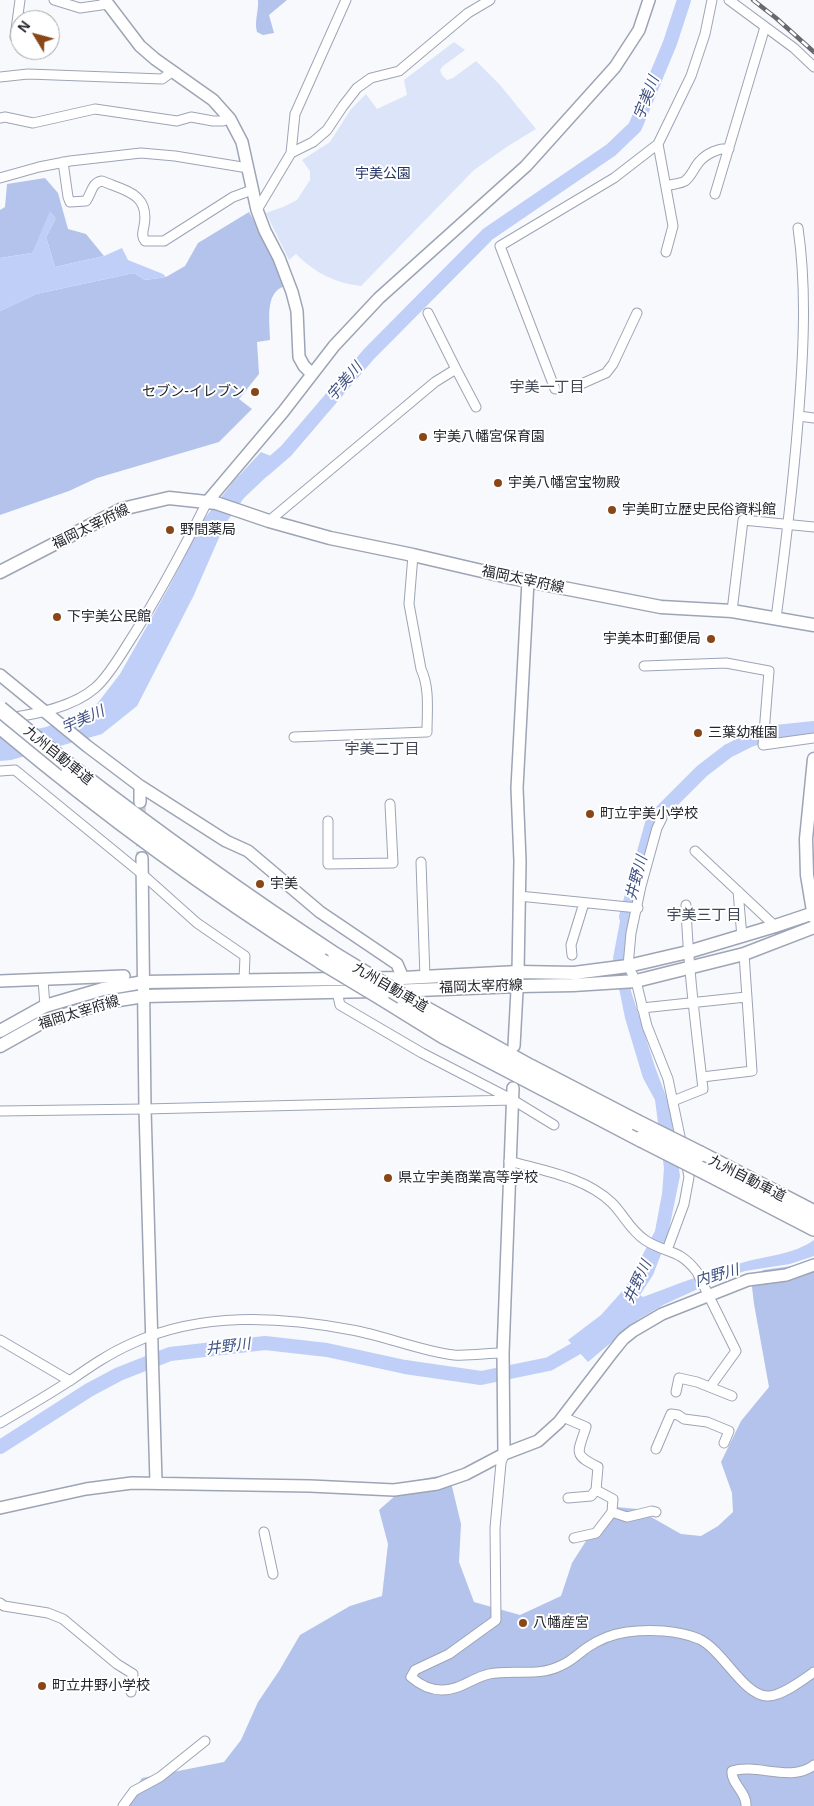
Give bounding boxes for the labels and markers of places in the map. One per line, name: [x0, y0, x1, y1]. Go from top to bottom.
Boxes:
place label: セブン-イレブン: [142, 384, 245, 400]
marker: セブン-イレブン: [249, 386, 261, 398]
place label: 宇美八幡宮保育園: [433, 429, 545, 445]
marker: 宇美八幡宮保育園: [417, 431, 429, 443]
place label: 宇美八幡宮宝物殿: [508, 475, 620, 491]
marker: 宇美八幡宮宝物殿: [492, 477, 504, 489]
place label: 宇美町立歴史民俗資料館: [622, 502, 776, 518]
marker: 宇美町立歴史民俗資料館: [606, 504, 618, 516]
place label: 野間薬局: [180, 522, 236, 538]
marker: 野間薬局: [164, 524, 176, 536]
place label: 下宇美公民館: [67, 609, 151, 625]
marker: 下宇美公民館: [51, 611, 63, 623]
place label: 宇美本町郵便局: [603, 631, 701, 647]
marker: 宇美本町郵便局: [705, 633, 717, 645]
place label: 三葉幼稚園: [708, 725, 778, 741]
marker: 三葉幼稚園: [692, 727, 704, 739]
place label: 町立宇美小学校: [600, 806, 698, 822]
marker: 町立宇美小学校: [584, 808, 596, 820]
place label: 宇美: [270, 876, 298, 892]
marker: 宇美: [254, 878, 266, 890]
place label: 県立宇美商業高等学校: [398, 1170, 538, 1186]
marker: 県立宇美商業高等学校: [382, 1172, 394, 1184]
place label: 八幡産宮: [533, 1615, 589, 1631]
marker: 八幡産宮: [517, 1617, 529, 1629]
place label: 町立井野小学校: [52, 1678, 150, 1694]
marker: 町立井野小学校: [36, 1680, 48, 1692]

